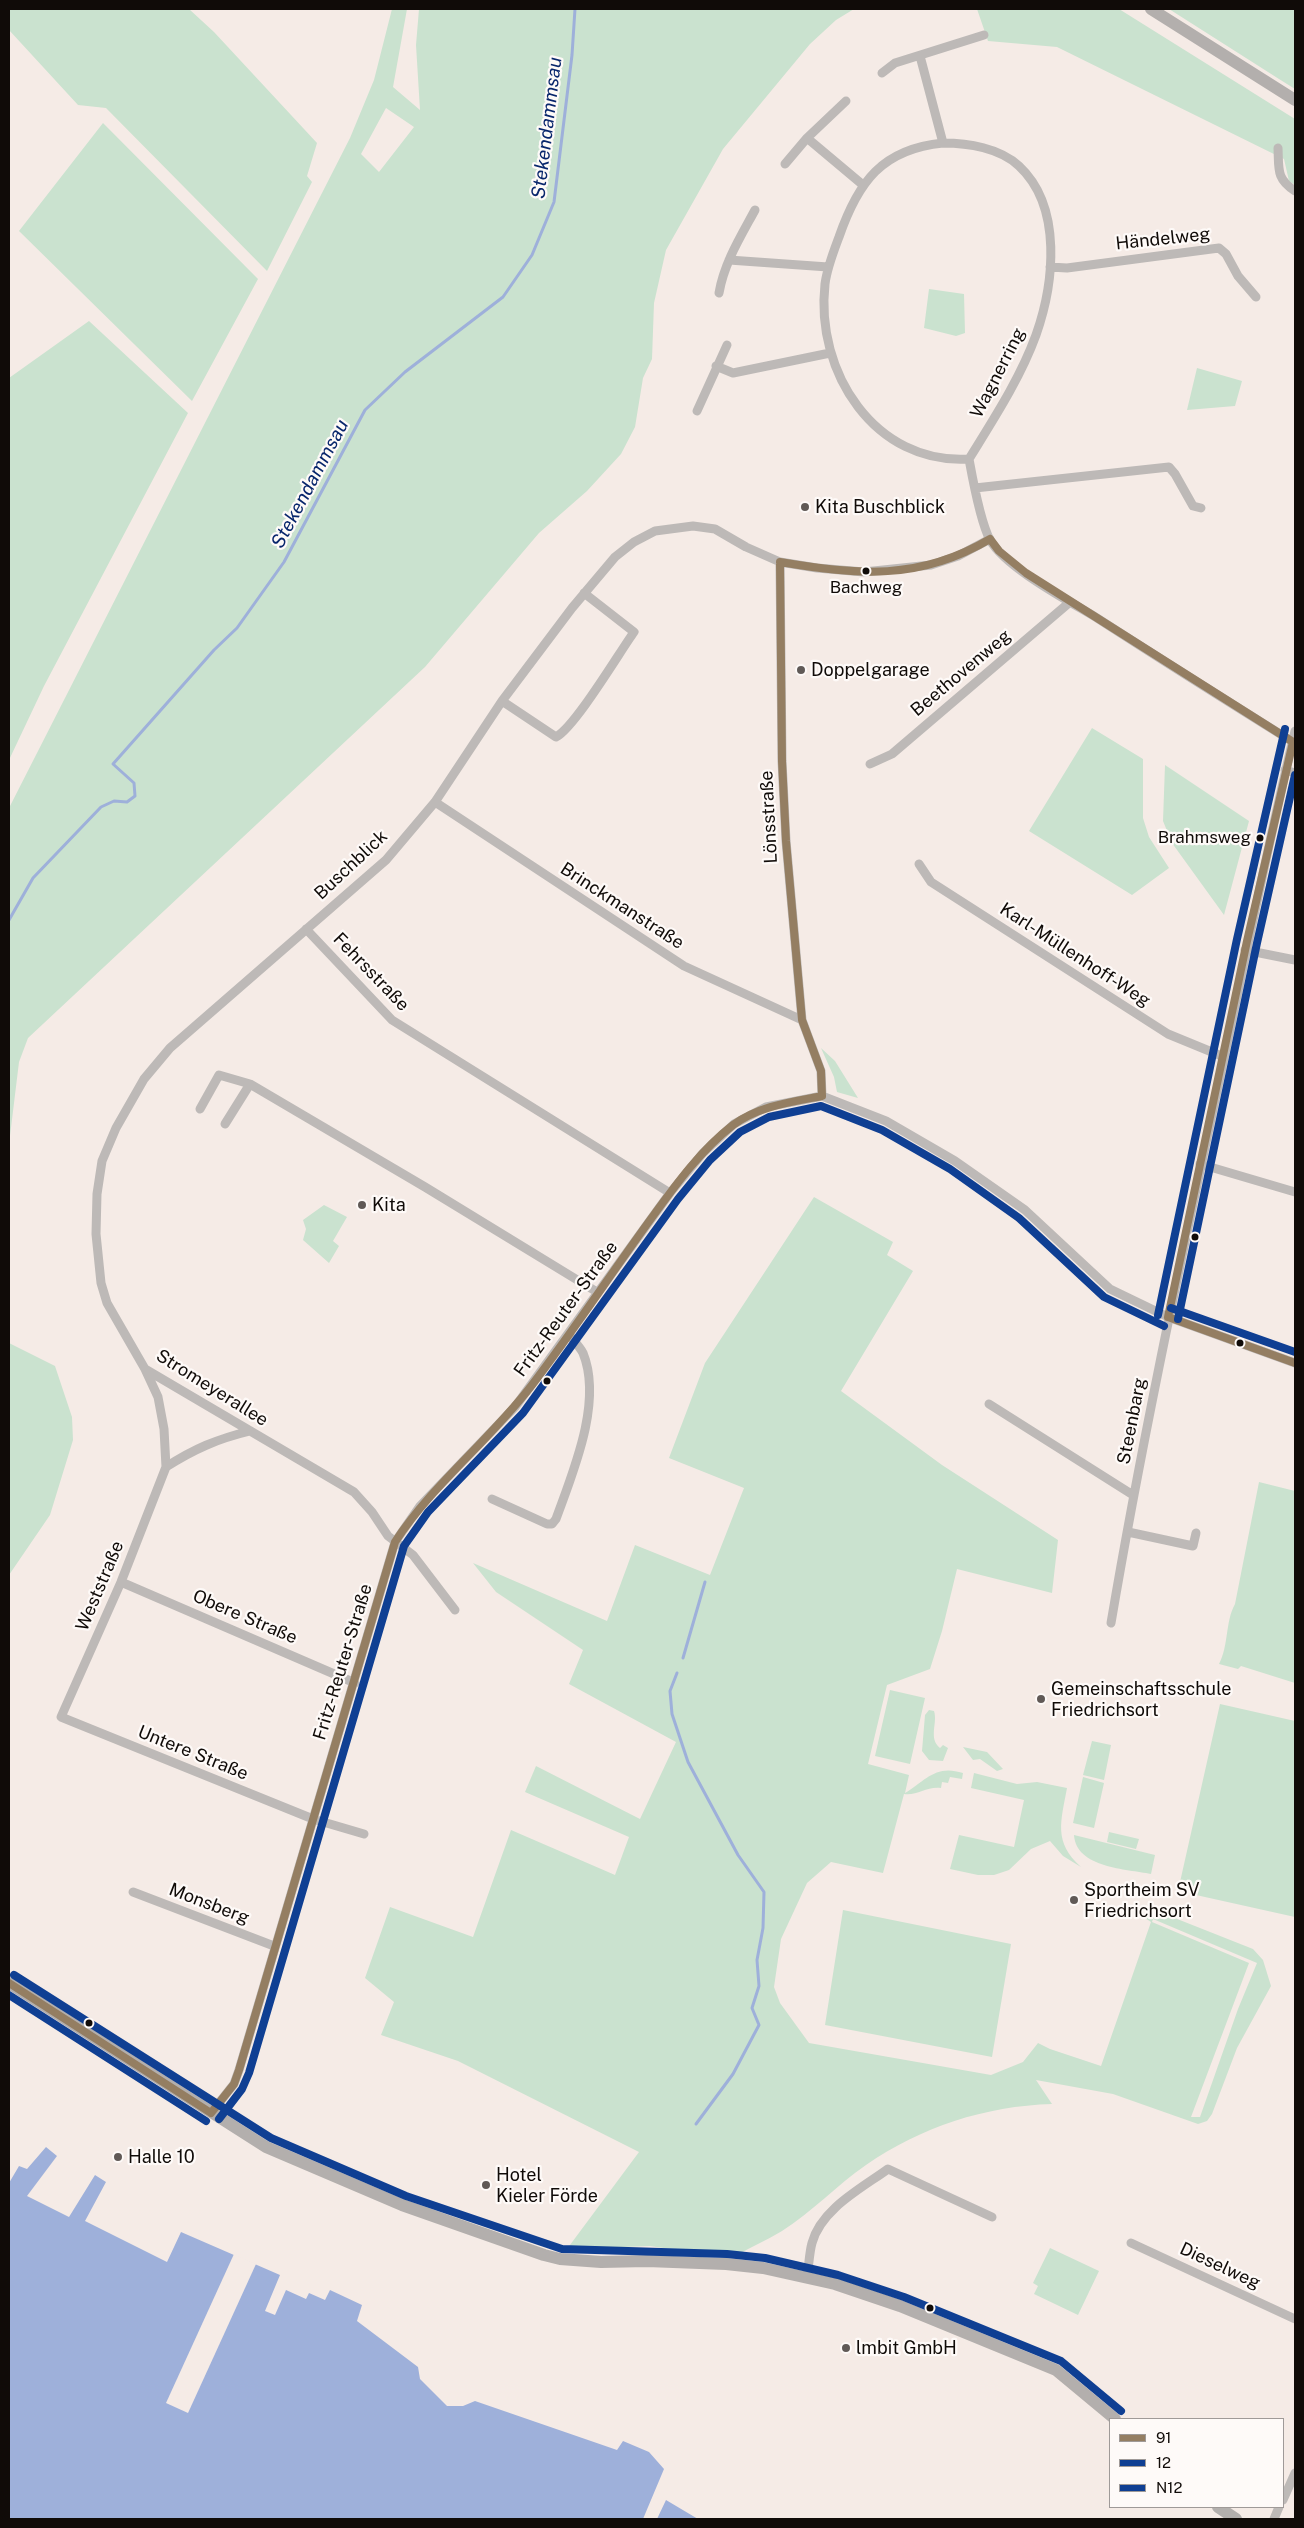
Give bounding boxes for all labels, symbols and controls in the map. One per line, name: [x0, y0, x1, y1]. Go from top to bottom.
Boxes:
water label: Stekendammsau: [527, 56, 567, 200]
street label: Händelweg: [1114, 223, 1212, 255]
street label: Wagnerring: [966, 324, 1030, 422]
water label: Stekendammsau: [266, 416, 354, 552]
place label: Kita Buschblick: [815, 496, 945, 518]
marker: Kita Buschblick: [799, 501, 811, 513]
marker: Bachweg: [861, 566, 871, 576]
place label: Bachweg: [830, 578, 902, 598]
street label: Beethovenweg: [907, 625, 1015, 721]
place label: Doppelgarage: [811, 659, 930, 681]
marker: Doppelgarage: [795, 664, 807, 676]
street label: Lönsstraße: [756, 770, 782, 864]
street label: Buschblick: [310, 826, 392, 904]
place label: Brahmsweg: [1158, 828, 1251, 848]
marker: Brahmsweg: [1255, 833, 1265, 843]
street label: Brinckmanstraße: [556, 858, 688, 954]
street label: Karl-Müllenhoff-Weg: [996, 898, 1154, 1012]
street label: Fehrsstraße: [328, 928, 414, 1016]
place label: Kita: [372, 1194, 406, 1216]
marker: Kita: [356, 1199, 368, 1211]
unlabelled marker: [1190, 1232, 1200, 1242]
street label: Fritz-Reuter-Straße: [510, 1237, 622, 1381]
unlabelled marker: [1235, 1338, 1245, 1348]
street label: Stromeyerallee: [152, 1345, 272, 1431]
unlabelled marker: [542, 1376, 552, 1386]
street label: Steenbarg: [1113, 1376, 1151, 1466]
street label: Weststraße: [71, 1538, 129, 1634]
street label: Fritz-Reuter-Straße: [309, 1581, 377, 1743]
street label: Obere Straße: [189, 1585, 301, 1649]
place label: Gemeinschaftsschule Friedrichsort: [1051, 1678, 1231, 1720]
marker: Gemeinschaftsschule Friedrichsort: [1035, 1693, 1047, 1705]
street label: Untere Straße: [135, 1721, 251, 1785]
street label: Monsberg: [166, 1879, 252, 1929]
place label: Sportheim SV Friedrichsort: [1084, 1879, 1200, 1922]
marker: Sportheim SV Friedrichsort: [1068, 1894, 1080, 1906]
unlabelled marker: [84, 2018, 94, 2028]
place label: Halle 10: [128, 2146, 195, 2168]
marker: Halle 10: [112, 2151, 124, 2163]
place label: Hotel Kieler Förde: [496, 2164, 598, 2206]
marker: Hotel Kieler Förde: [480, 2179, 492, 2191]
street label: Dieselweg: [1176, 2238, 1264, 2294]
unlabelled marker: [925, 2303, 935, 2313]
place label: lmbit GmbH: [856, 2337, 957, 2359]
marker: lmbit GmbH: [840, 2342, 852, 2354]
legend: [1109, 2418, 1284, 2508]
text: 91: [1156, 2429, 1171, 2446]
text: 12: [1156, 2454, 1171, 2471]
text: N12: [1156, 2479, 1182, 2496]

